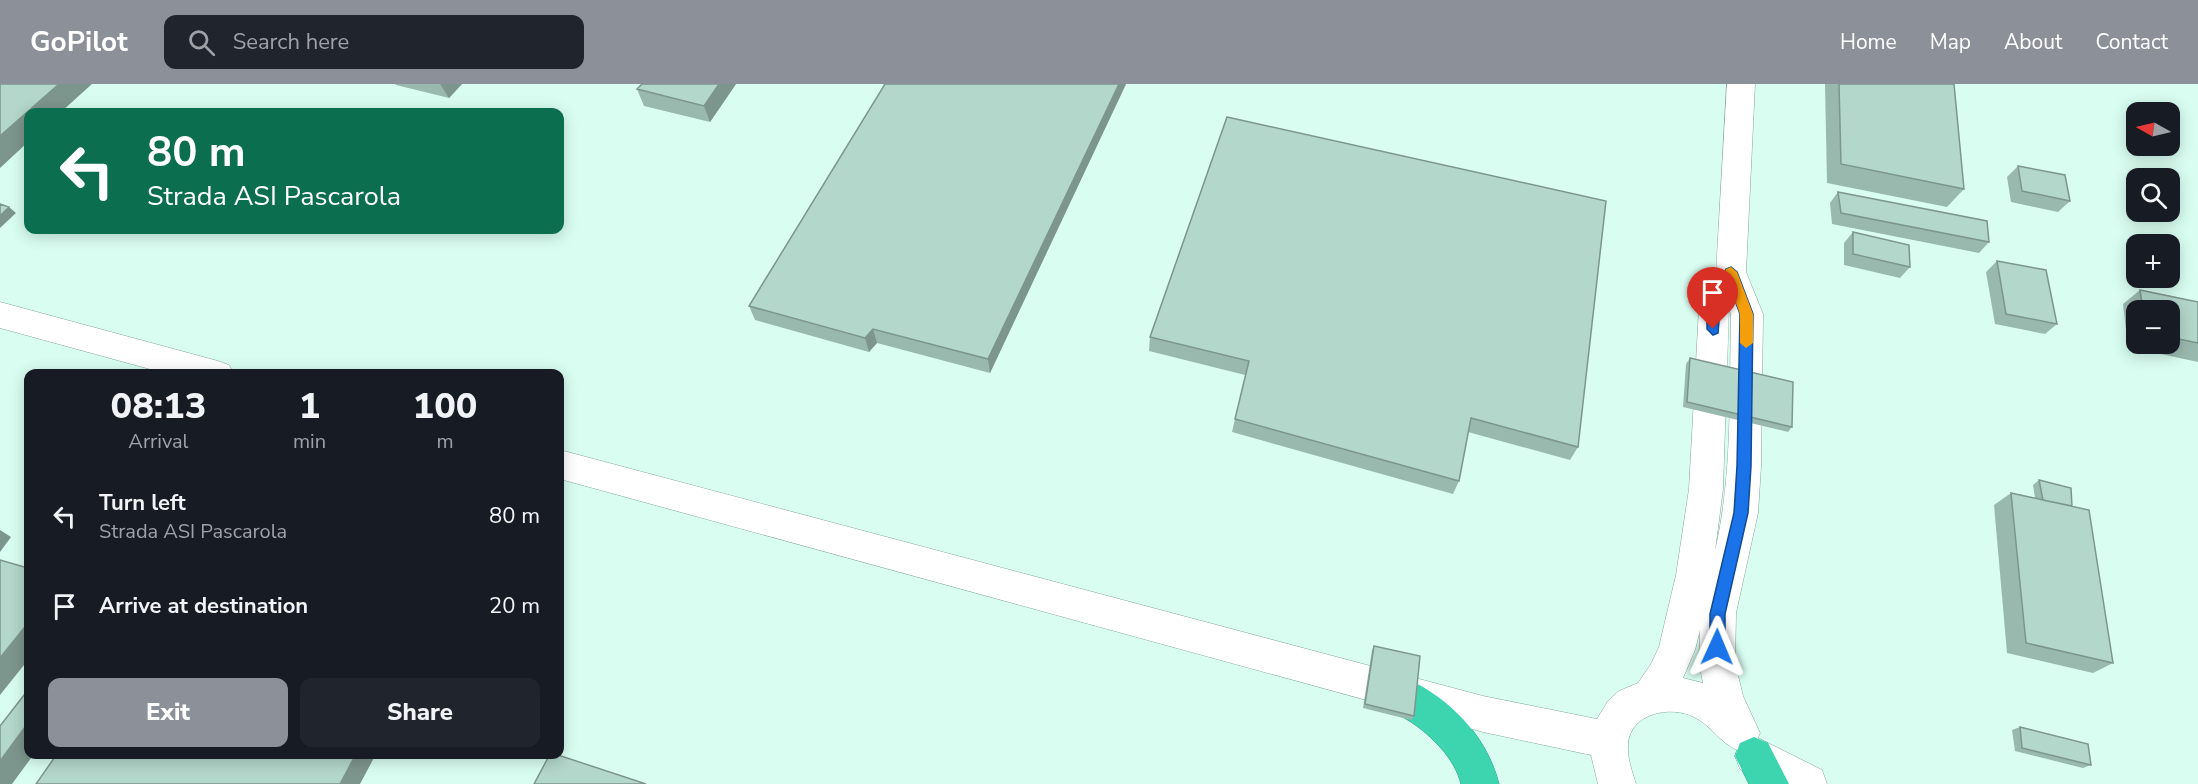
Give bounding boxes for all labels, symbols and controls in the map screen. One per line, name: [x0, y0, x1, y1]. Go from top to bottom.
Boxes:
search box: [164, 15, 584, 69]
text: GoPilot: [30, 23, 128, 61]
icon: search: [185, 26, 218, 59]
text: Search here: [233, 27, 349, 57]
text: Home: [1840, 28, 1897, 56]
text: Map: [1930, 28, 1971, 56]
text: About: [2004, 28, 2062, 56]
text: Contact: [2095, 28, 2168, 56]
north arrow: [2126, 102, 2180, 156]
map controls: [2126, 102, 2180, 354]
text: 80 m: [147, 124, 246, 181]
icon: left: [48, 132, 126, 210]
button: search: [2126, 168, 2180, 222]
text: Strada ASI Pascarola: [147, 178, 401, 215]
button: +: [2126, 234, 2180, 288]
pin: [1687, 267, 1738, 329]
icon: arrive: [1696, 276, 1729, 309]
button: −: [2126, 300, 2180, 354]
text: 08:13: [111, 382, 206, 431]
text: 1: [299, 382, 320, 431]
text: 100: [413, 382, 477, 431]
text: Arrival: [128, 428, 189, 455]
text: min: [293, 428, 326, 455]
text: m: [436, 428, 454, 455]
text: Turn left: [99, 488, 186, 518]
icon: left: [48, 500, 81, 533]
text: 80 m: [489, 501, 540, 531]
text: Strada ASI Pascarola: [99, 518, 287, 545]
icon: arrive: [48, 590, 81, 623]
text: Arrive at destination: [99, 591, 308, 621]
text: 20 m: [489, 591, 540, 621]
position arrow: [1685, 615, 1749, 679]
button: Exit: [48, 678, 288, 747]
button: Share: [300, 678, 540, 747]

